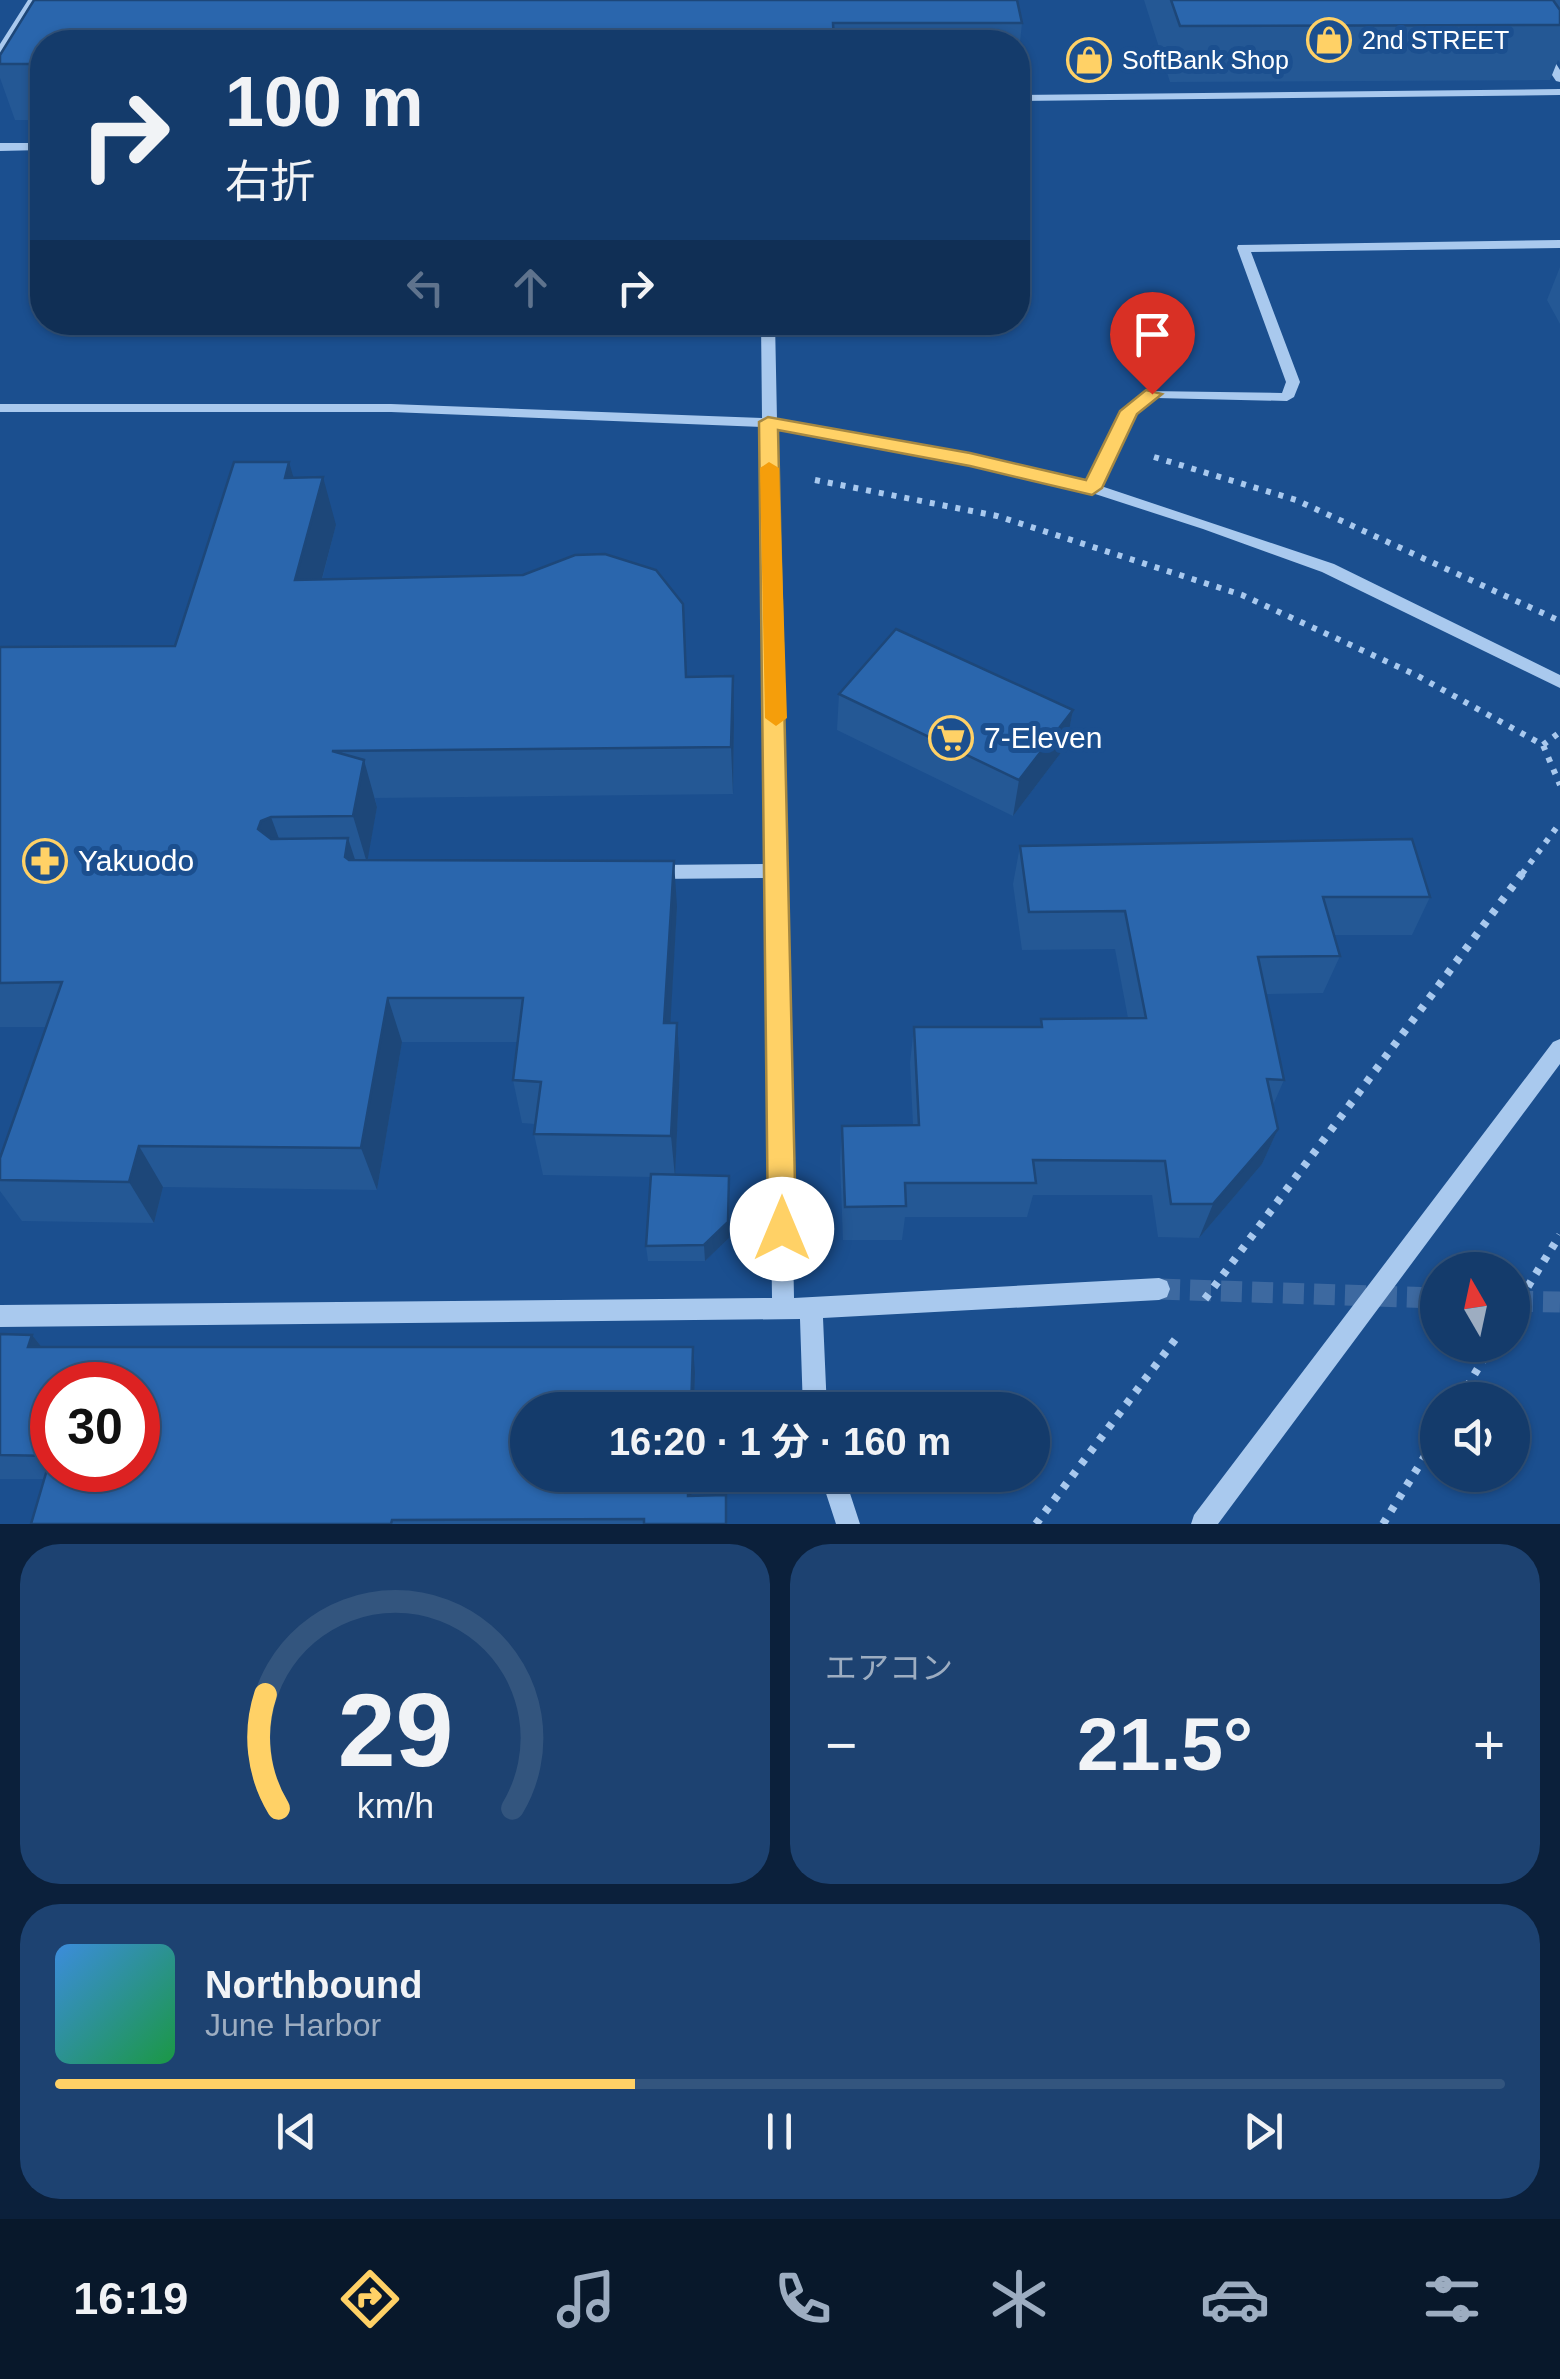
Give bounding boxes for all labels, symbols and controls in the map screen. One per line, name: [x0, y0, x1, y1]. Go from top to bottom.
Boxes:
shop icon: 2nd STREET: [1306, 17, 1352, 63]
place label: 2nd STREET: [1362, 26, 1509, 54]
shop icon: SoftBank Shop: [1066, 37, 1112, 83]
place label: SoftBank Shop: [1122, 46, 1289, 74]
text: 100 m: [225, 63, 423, 141]
icon: right: [60, 70, 190, 200]
text: 右折: [225, 156, 315, 207]
icon: left: [398, 260, 453, 315]
icon: ahead: [503, 260, 558, 315]
icon: right: [608, 260, 663, 315]
pin: [1110, 292, 1195, 395]
icon: arrive: [1125, 307, 1180, 362]
supermarket icon: 7-Eleven: [928, 715, 974, 761]
place label: 7-Eleven: [984, 721, 1102, 754]
pharmacy icon: Yakuodo: [22, 838, 68, 884]
place label: Yakuodo: [78, 844, 194, 877]
position arrow: [730, 1177, 834, 1281]
north arrow: [1420, 1252, 1530, 1362]
map controls: [1420, 1252, 1530, 1492]
speed limit sign: 30: [30, 1362, 160, 1492]
button: sound: [1420, 1382, 1530, 1492]
text: 16:20 · 1 分 · 160 m: [609, 1421, 951, 1463]
text: エアコン: [825, 1650, 953, 1686]
text: 29: [337, 1672, 453, 1788]
text: 21.5°: [1077, 1702, 1253, 1786]
text: −: [825, 1714, 857, 1776]
text: +: [1473, 1714, 1505, 1776]
text: km/h: [356, 1786, 434, 1826]
text: Northbound: [205, 1964, 422, 2006]
text: June Harbor: [205, 2007, 381, 2043]
icon: previous: [269, 2104, 324, 2159]
icon: pause: [752, 2104, 807, 2159]
icon: next: [1236, 2104, 1291, 2159]
icon: directions: [335, 2264, 405, 2334]
icon: music: [551, 2264, 621, 2334]
icon: phone: [768, 2264, 838, 2334]
icon: climate: [984, 2264, 1054, 2334]
icon: car: [1200, 2264, 1270, 2334]
icon: filters: [1417, 2264, 1487, 2334]
text: 16:19: [73, 2273, 188, 2324]

